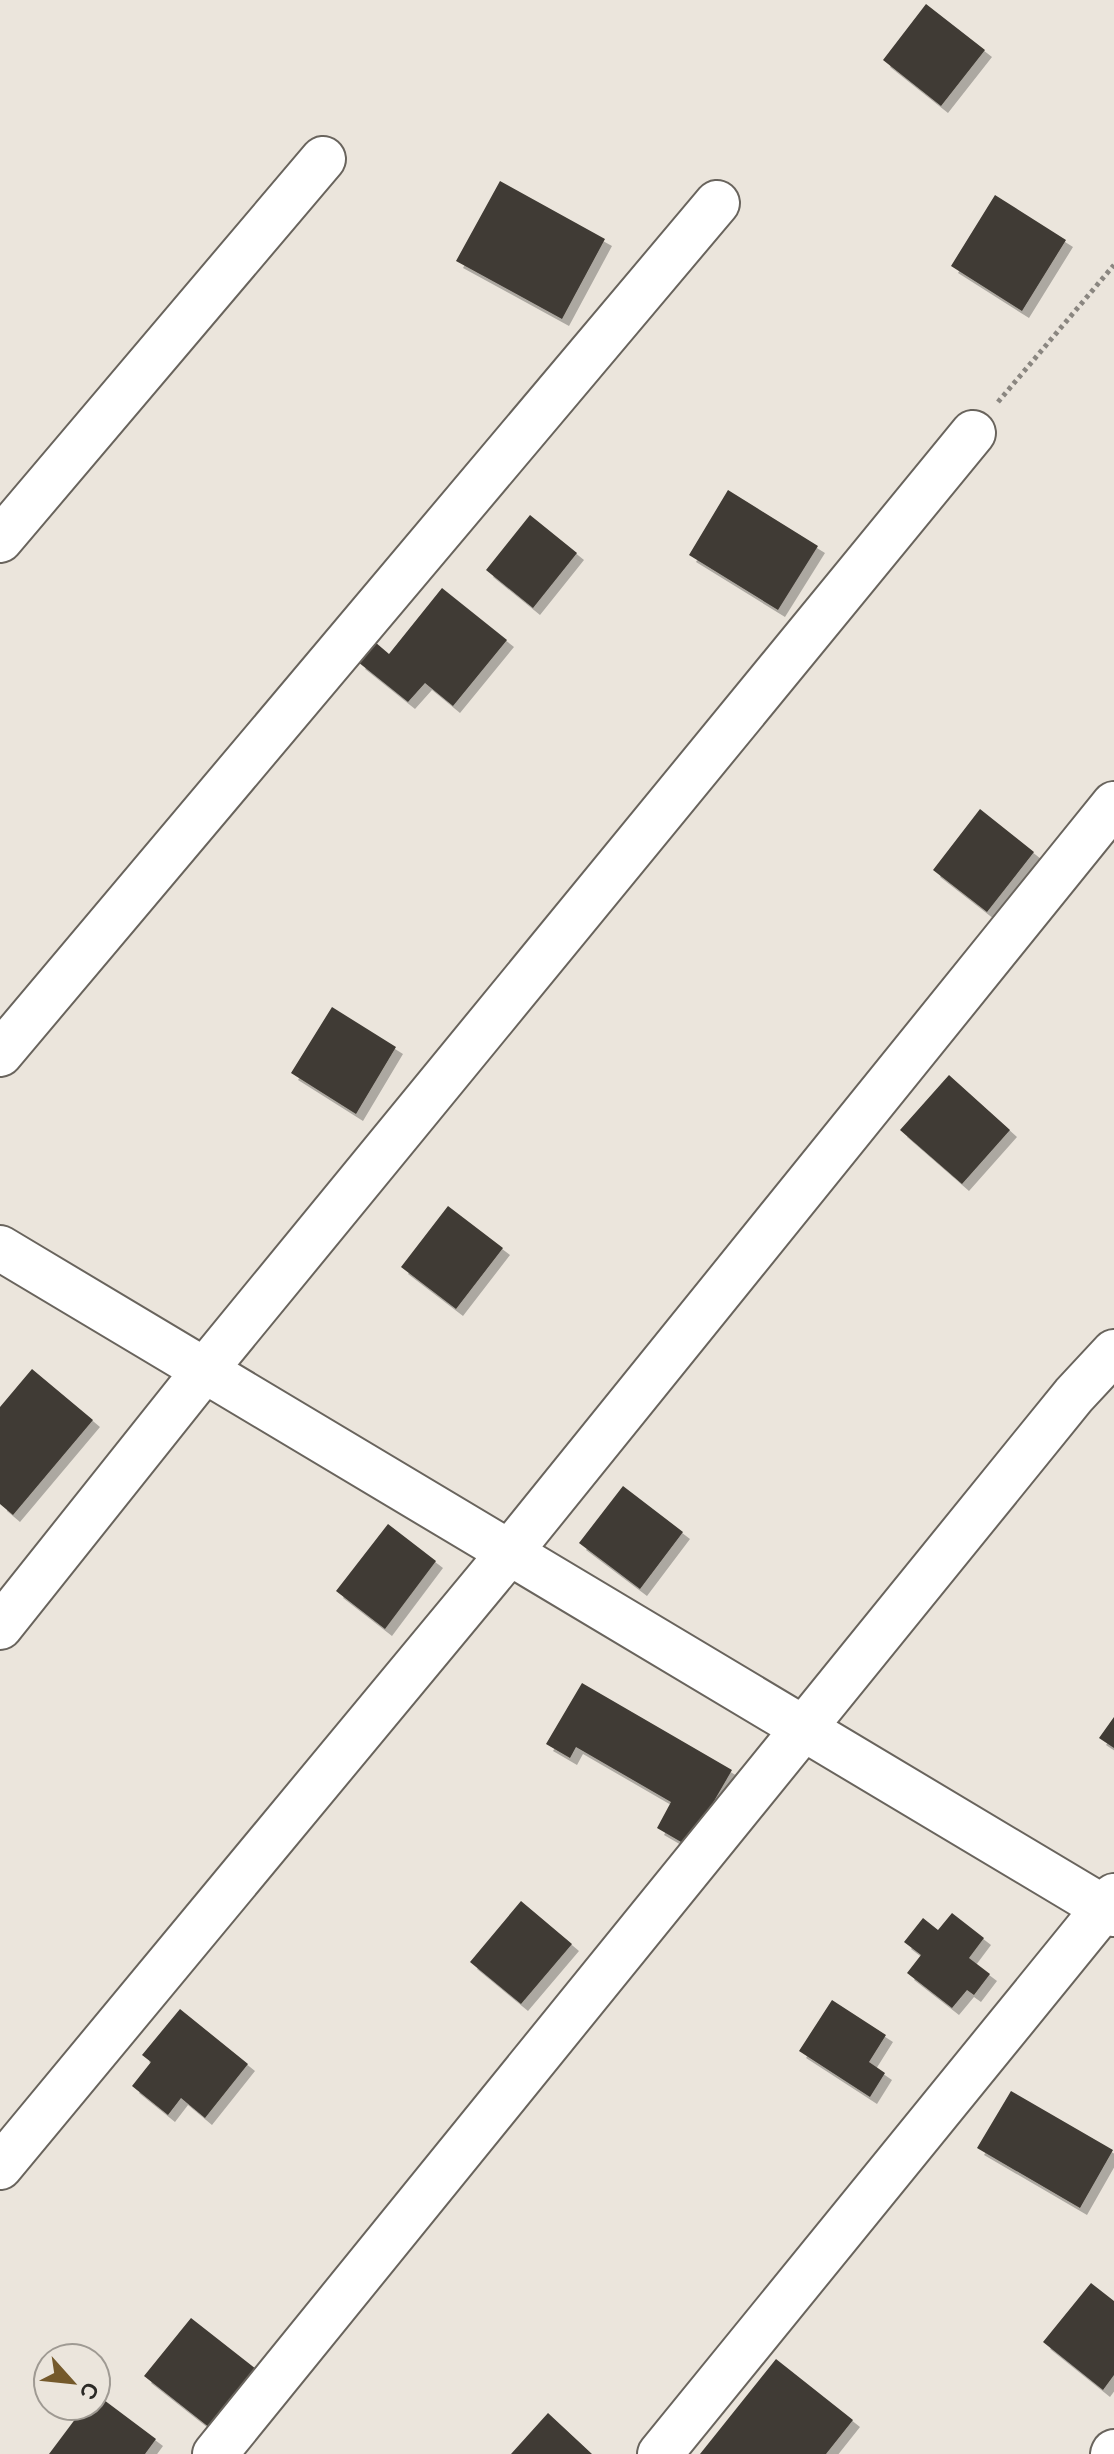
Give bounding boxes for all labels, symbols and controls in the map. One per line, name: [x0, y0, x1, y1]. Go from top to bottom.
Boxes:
north arrow: [32, 2342, 112, 2422]
text: С: [73, 2377, 106, 2405]

